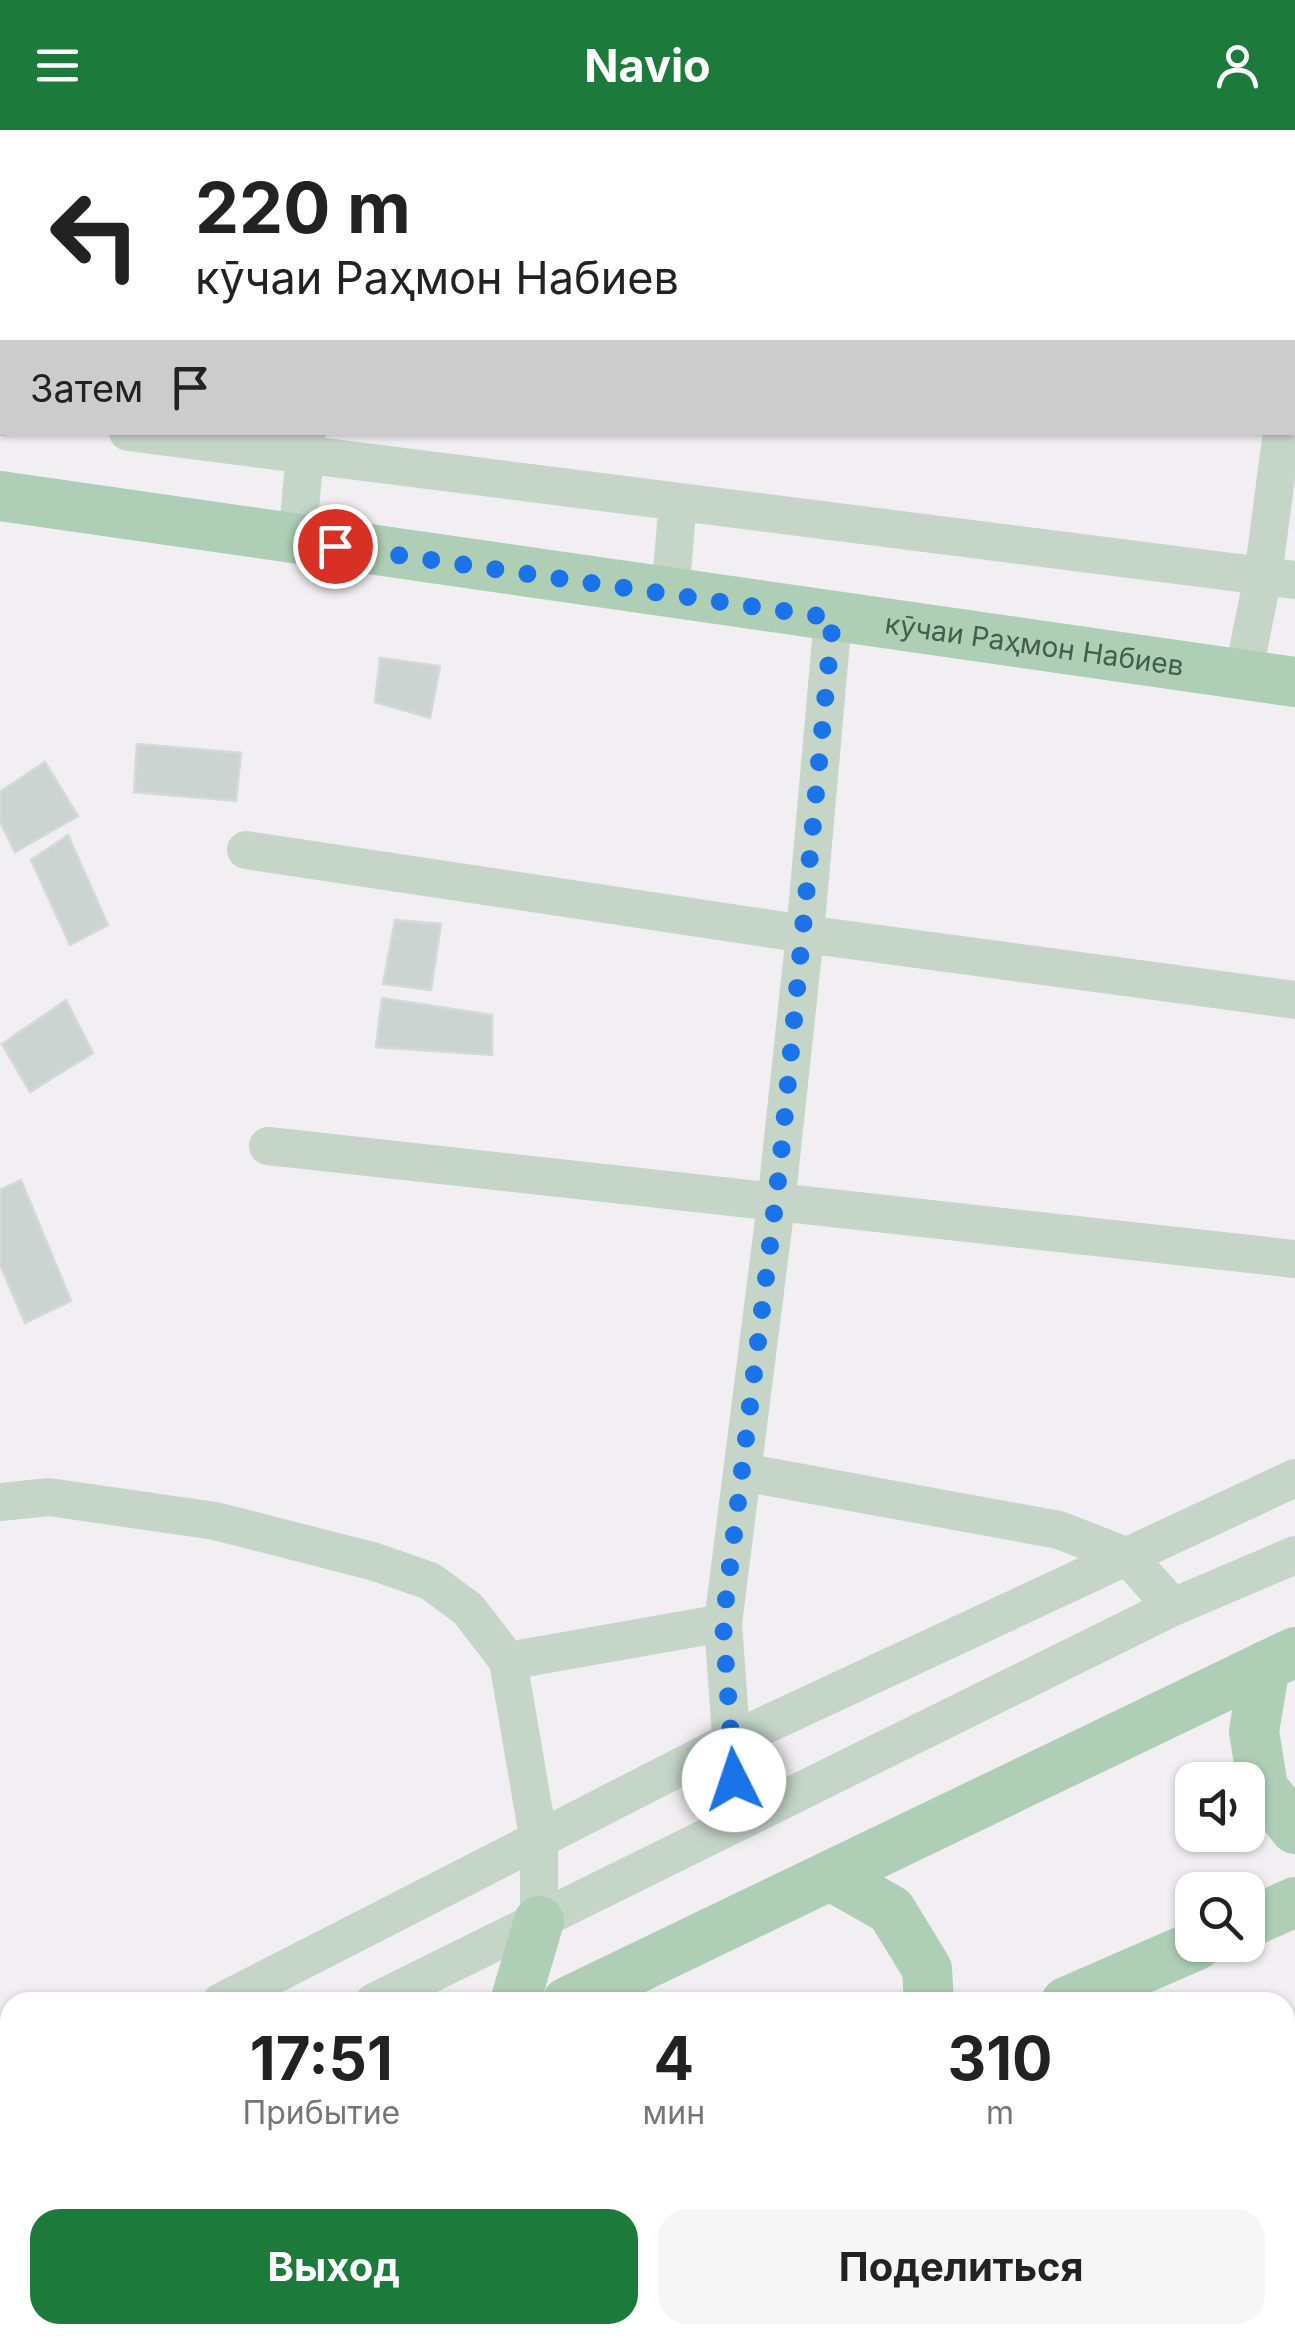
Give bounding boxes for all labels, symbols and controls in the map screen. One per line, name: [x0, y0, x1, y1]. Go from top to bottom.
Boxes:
icon: menu: [30, 38, 85, 93]
text: Navio: [584, 38, 711, 93]
icon: person: [1210, 38, 1265, 93]
text: 220 m: [195, 165, 411, 250]
icon: left: [30, 170, 160, 300]
text: кӯчаи Раҳмон Набиев: [195, 250, 679, 305]
icon: arrive: [163, 360, 218, 415]
text: Затем: [30, 365, 143, 411]
pin: [293, 504, 378, 589]
icon: arrive: [308, 519, 363, 574]
street label: кӯчаи Раҳмон Набиев: [883, 606, 1186, 683]
position arrow: [682, 1728, 786, 1832]
map controls: [1175, 1762, 1265, 1962]
button: sound: [1175, 1762, 1265, 1852]
button: search: [1175, 1872, 1265, 1962]
text: 17:51: [250, 2022, 393, 2094]
text: 4: [654, 2022, 694, 2094]
text: 310: [948, 2022, 1053, 2094]
text: Прибытие: [242, 2093, 400, 2132]
text: мин: [643, 2093, 705, 2132]
text: m: [986, 2093, 1014, 2132]
button: Выход: [30, 2209, 638, 2324]
button: Поделиться: [658, 2209, 1265, 2324]

